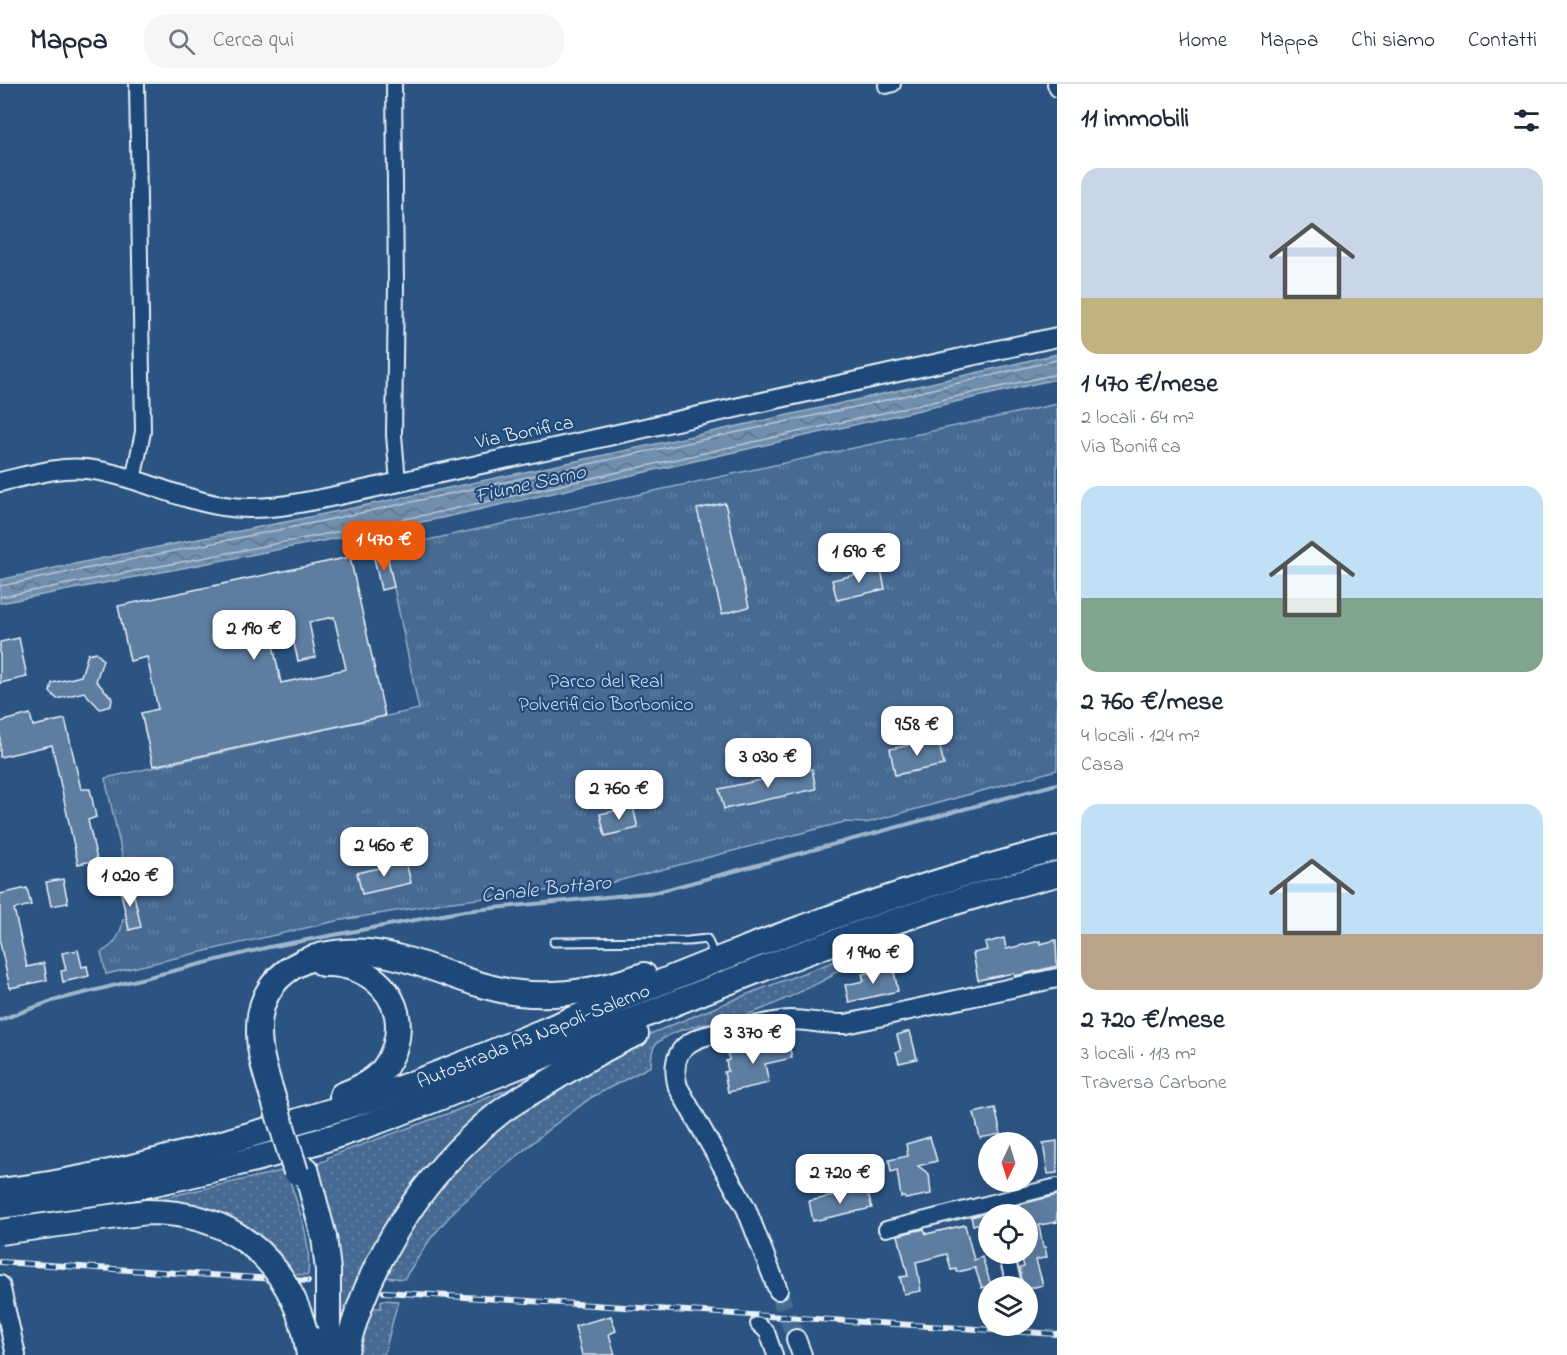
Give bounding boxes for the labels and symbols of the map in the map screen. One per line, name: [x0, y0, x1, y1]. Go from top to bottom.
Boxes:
street label: Via Bonifica: [472, 409, 576, 458]
water label: Fiume Sarno: [472, 457, 590, 512]
pin: 1 470 €: [329, 521, 439, 572]
pin: 1 690 €: [804, 533, 914, 584]
pin: 2 190 €: [199, 610, 309, 661]
park label: Parco del Real Polverificio Borbonico: [518, 668, 694, 720]
pin: 958 €: [875, 706, 959, 757]
pin: 3 030 €: [713, 738, 823, 789]
pin: 2 760 €: [564, 770, 674, 821]
pin: 2 460 €: [329, 827, 439, 878]
pin: 1 020 €: [75, 857, 185, 908]
water label: Canale Bottaro: [480, 868, 614, 912]
pin: 1 940 €: [818, 934, 928, 985]
street label: Autostrada A3 Napoli-Salerno: [413, 977, 655, 1097]
pin: 3 370 €: [698, 1014, 808, 1065]
north arrow: [978, 1132, 1038, 1192]
pin: 2 720 €: [785, 1154, 895, 1205]

